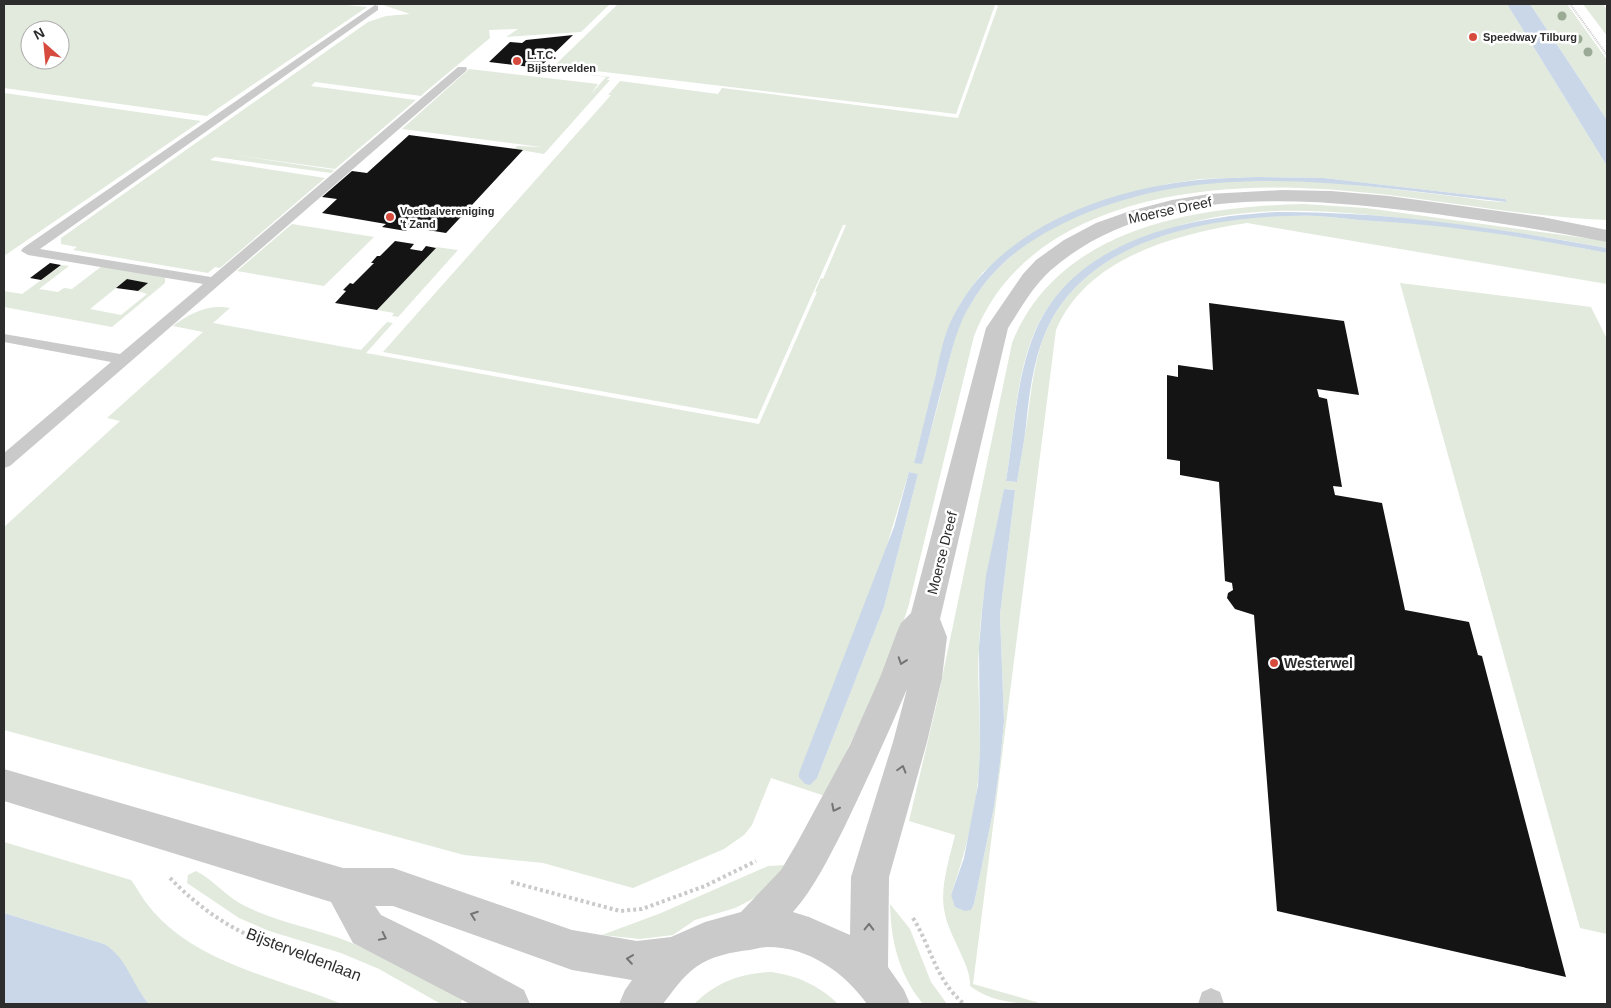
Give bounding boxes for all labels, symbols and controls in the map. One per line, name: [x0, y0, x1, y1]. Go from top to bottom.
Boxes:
north arrow: [20, 20, 70, 70]
text: N: [31, 24, 47, 43]
marker: Speedway Tilburg: [1467, 31, 1479, 43]
place label: Speedway Tilburg: [1483, 31, 1577, 43]
place label: L.T.C. Bijstervelden: [527, 49, 596, 74]
marker: L.T.C. Bijstervelden: [511, 55, 523, 67]
street label: Moerse Dreef: [1127, 193, 1213, 227]
place label: Voetbalvereniging 't Zand: [400, 205, 495, 230]
marker: Voetbalvereniging 't Zand: [384, 211, 396, 223]
street label: Moerse Dreef: [924, 510, 960, 596]
place label: Westerwel: [1284, 655, 1353, 671]
one-way arrow: [898, 656, 908, 664]
marker: Westerwel: [1268, 657, 1280, 669]
one-way arrow: [897, 765, 907, 773]
one-way arrow: [831, 803, 841, 812]
one-way arrow: [471, 911, 479, 921]
one-way arrow: [864, 923, 874, 930]
street label: Bijsterveldenlaan: [244, 925, 364, 984]
one-way arrow: [378, 930, 387, 941]
one-way arrow: [626, 955, 634, 965]

